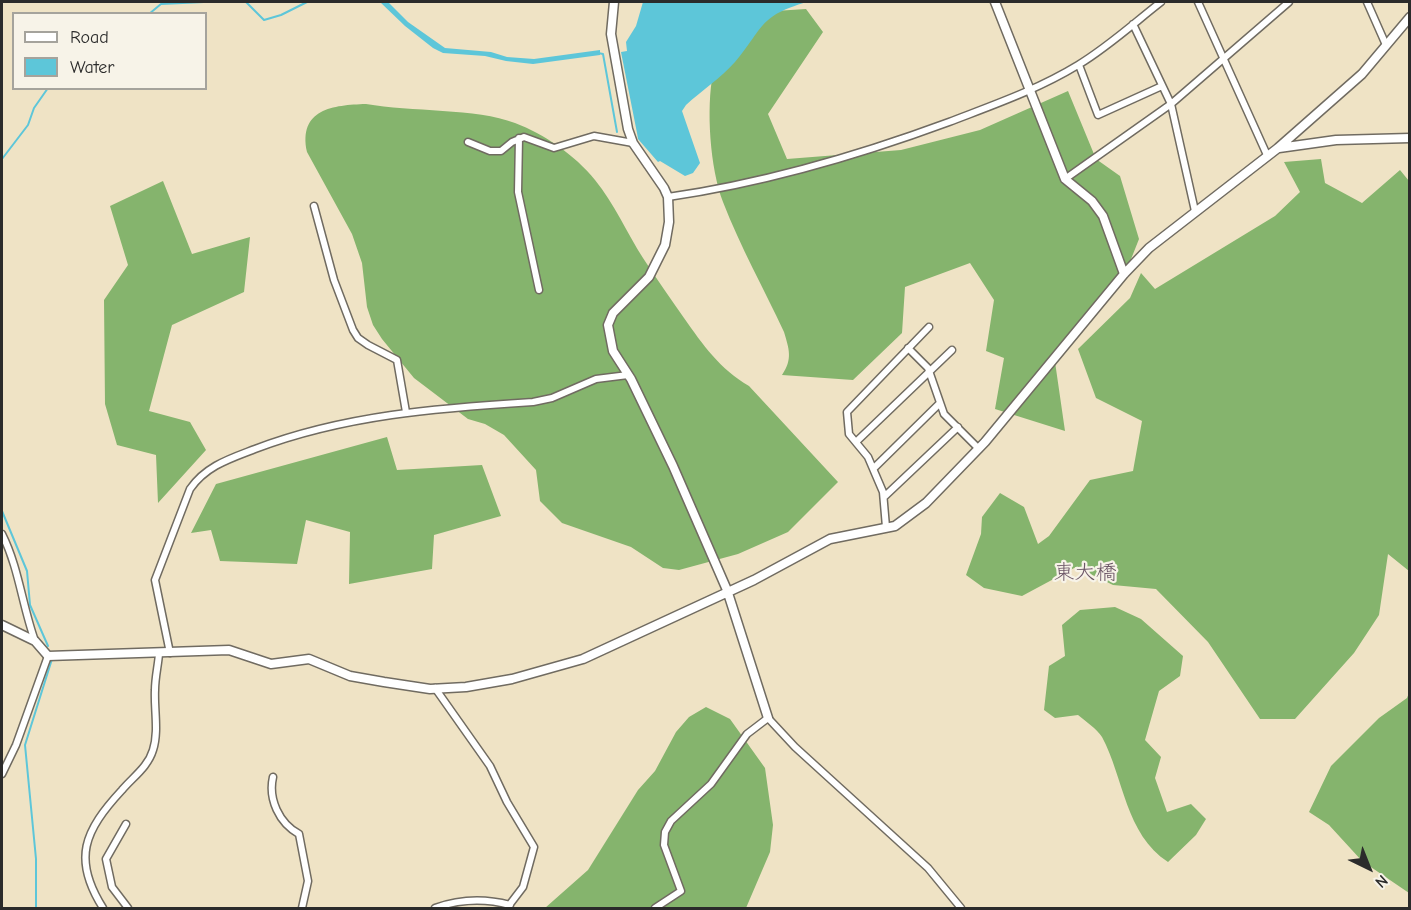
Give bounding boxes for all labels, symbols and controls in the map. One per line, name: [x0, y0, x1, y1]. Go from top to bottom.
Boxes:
legend: [12, 12, 207, 90]
text: Road: [70, 27, 109, 48]
text: Water: [70, 57, 114, 78]
district label: 東大橋: [1054, 560, 1116, 586]
north arrow: [1339, 838, 1399, 898]
text: N: [1371, 871, 1391, 891]

